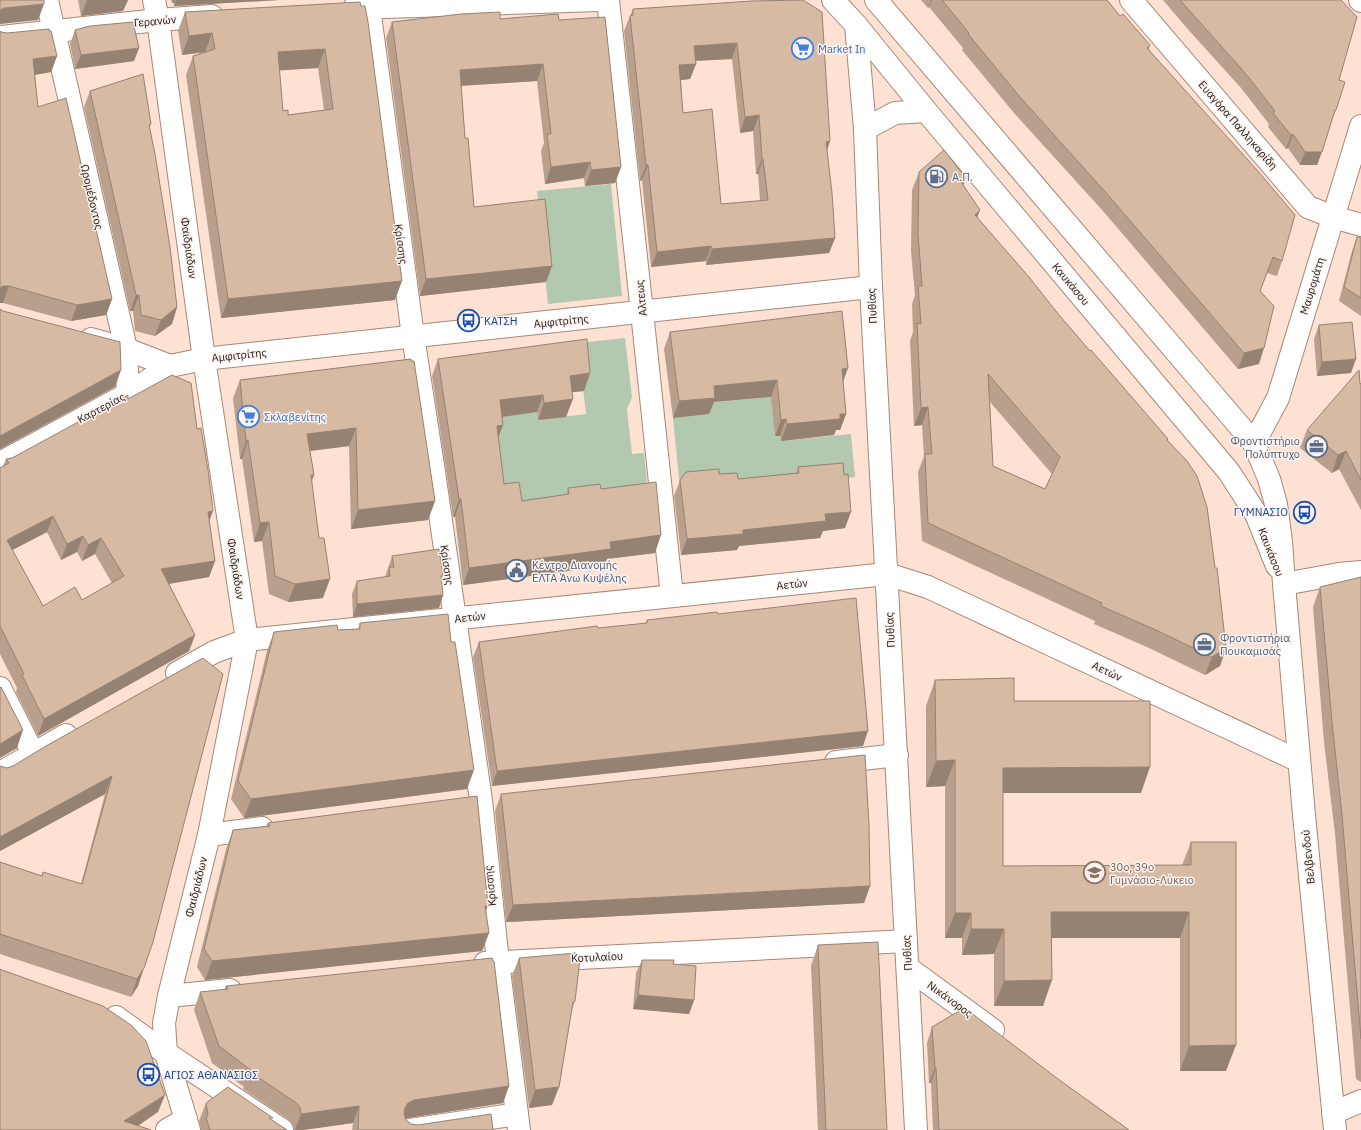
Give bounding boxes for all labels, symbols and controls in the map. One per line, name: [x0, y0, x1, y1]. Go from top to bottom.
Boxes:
street label: Γερανών: [133, 12, 177, 30]
supermarket icon: Market In: [789, 36, 815, 62]
place label: Market In: [818, 42, 866, 56]
street label: Ευαγόρα Παλληκαρίδη: [1195, 77, 1281, 173]
street label: Ωρομέδοντος: [78, 163, 106, 231]
fuel station icon: Α.Π.: [923, 164, 949, 190]
place label: Α.Π.: [952, 170, 973, 184]
street label: Φαιδριάδων: [178, 216, 200, 280]
street label: Κρίσσης: [391, 223, 411, 265]
street label: Μαυρομάτη: [1297, 256, 1327, 316]
street label: Καυκάσου: [1049, 260, 1093, 308]
street label: Αλτεως: [632, 279, 650, 317]
street label: Πυθίας: [864, 288, 880, 324]
bus stop icon: ΚΑΤΣΗ: [456, 308, 482, 334]
street label: Αμφιτρίτης: [533, 311, 589, 331]
place label: ΚΑΤΣΗ: [484, 314, 518, 328]
street label: Αμφιτρίτης: [211, 345, 267, 365]
street label: Καρτερίας: [75, 390, 127, 426]
supermarket icon: Σκλαβενίτης: [236, 404, 262, 430]
place label: Σκλαβενίτης: [264, 410, 326, 424]
place label: Φροντιστήριο Πολύπτυχο: [1230, 434, 1300, 461]
office icon: Φροντιστήριο Πολύπτυχο: [1303, 434, 1329, 460]
bus stop icon: ΓΥΜΝΑΣΙΟ: [1291, 499, 1317, 525]
place label: ΓΥΜΝΑΣΙΟ: [1234, 505, 1288, 519]
street label: Καυκάσου: [1255, 526, 1287, 578]
street label: Φαιδριάδων: [224, 537, 248, 601]
street label: Κρίσσης: [437, 544, 457, 586]
public building icon: Κέντρο Διανομής ΕΛΤΑ Άνω Κυψέλης: [504, 558, 530, 584]
place label: Κέντρο Διανομής ΕΛΤΑ Άνω Κυψέλης: [532, 558, 627, 585]
street label: Αετών: [776, 575, 809, 593]
street label: Αετών: [454, 608, 487, 626]
street label: Πυθίας: [882, 612, 898, 648]
office icon: Φροντιστήρια Πουκαμισάς: [1192, 631, 1218, 657]
place label: Φροντιστήρια Πουκαμισάς: [1220, 631, 1290, 658]
street label: Αετών: [1090, 658, 1125, 684]
street label: Βελβενδού: [1298, 829, 1318, 885]
street label: Φαιδριάδων: [182, 855, 210, 919]
school or university icon: 30ο, 39ο Γυμνάσιο-Λύκειο: [1082, 860, 1108, 886]
place label: 30ο, 39ο Γυμνάσιο-Λύκειο: [1110, 860, 1194, 887]
street label: Κρίσσης: [481, 865, 499, 907]
street label: Πυθίας: [899, 935, 915, 971]
street label: Κοτυλαίου: [571, 949, 623, 965]
street label: Νικάνορος: [924, 978, 976, 1020]
bus stop icon: ΑΓΙΟΣ ΑΘΑΝΑΣΙΟΣ: [136, 1062, 162, 1088]
place label: ΑΓΙΟΣ ΑΘΑΝΑΣΙΟΣ: [164, 1068, 258, 1082]

